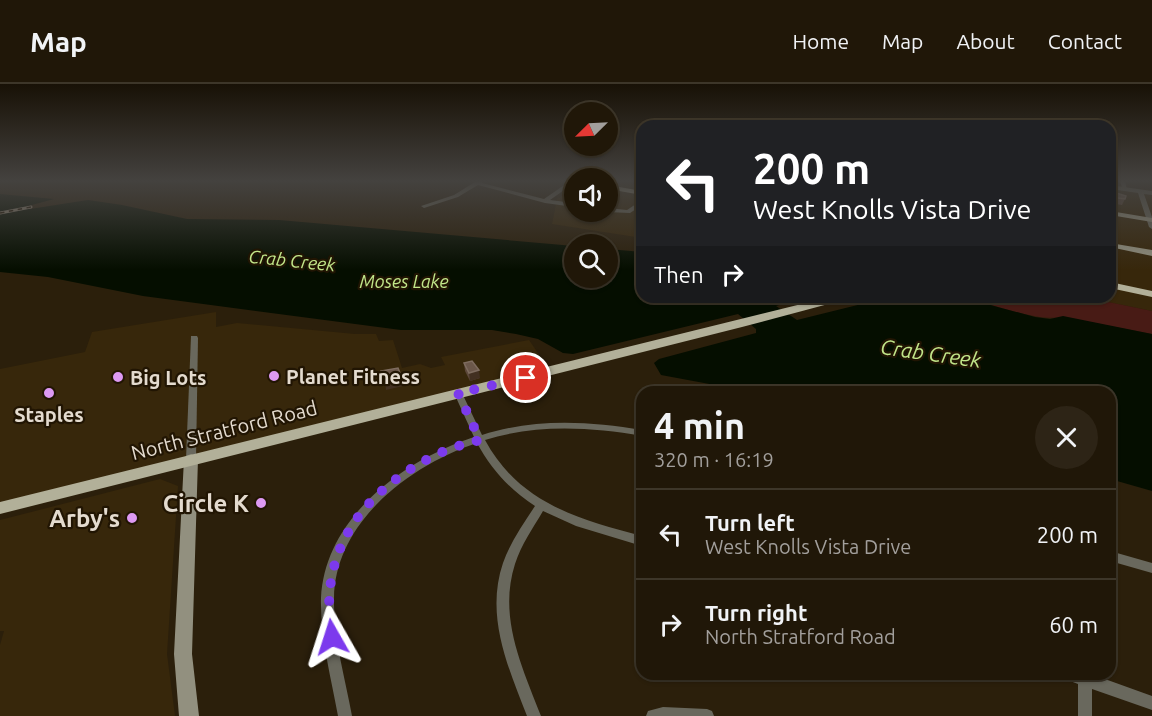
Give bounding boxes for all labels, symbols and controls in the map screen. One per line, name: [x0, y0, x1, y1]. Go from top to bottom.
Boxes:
text: Map: [30, 26, 87, 57]
text: Home: [792, 29, 849, 53]
text: Map: [882, 29, 923, 53]
text: About: [956, 29, 1015, 53]
text: Contact: [1048, 29, 1122, 53]
north arrow: [564, 102, 618, 156]
map controls: [564, 102, 618, 288]
icon: left: [654, 144, 732, 222]
text: 200 m: [753, 145, 870, 192]
button: sound: [564, 168, 618, 222]
text: West Knolls Vista Drive: [753, 194, 1031, 224]
button: search: [564, 234, 618, 288]
water label: Crab Creek: [248, 245, 337, 275]
icon: right: [716, 258, 749, 291]
text: Then: [654, 262, 704, 287]
water label: Moses Lake: [359, 271, 449, 291]
water label: Crab Creek: [879, 334, 983, 372]
pin: [500, 352, 551, 403]
icon: arrive: [509, 361, 542, 394]
place label: Planet Fitness: [286, 365, 420, 388]
place label: Big Lots: [130, 366, 206, 389]
marker: Planet Fitness: [267, 369, 281, 383]
marker: Big Lots: [111, 370, 125, 384]
marker: Staples: [42, 386, 56, 400]
street label: North Stratford Road: [129, 396, 319, 464]
place label: Staples: [14, 403, 84, 426]
text: 4 min: [654, 405, 745, 446]
button: close: [1035, 406, 1098, 469]
text: 320 m · 16:19: [654, 448, 774, 471]
place label: Circle K: [163, 490, 249, 517]
marker: Circle K: [254, 496, 268, 510]
place label: Arby's: [49, 505, 120, 532]
text: Turn left: [705, 510, 795, 535]
marker: Arby's: [125, 511, 139, 525]
icon: left: [654, 518, 687, 551]
text: 200 m: [1037, 522, 1098, 547]
text: West Knolls Vista Drive: [705, 535, 911, 558]
text: Turn right: [705, 600, 807, 625]
position arrow: [300, 605, 364, 669]
icon: right: [654, 608, 687, 641]
text: 60 m: [1049, 612, 1098, 637]
text: North Stratford Road: [705, 625, 896, 648]

